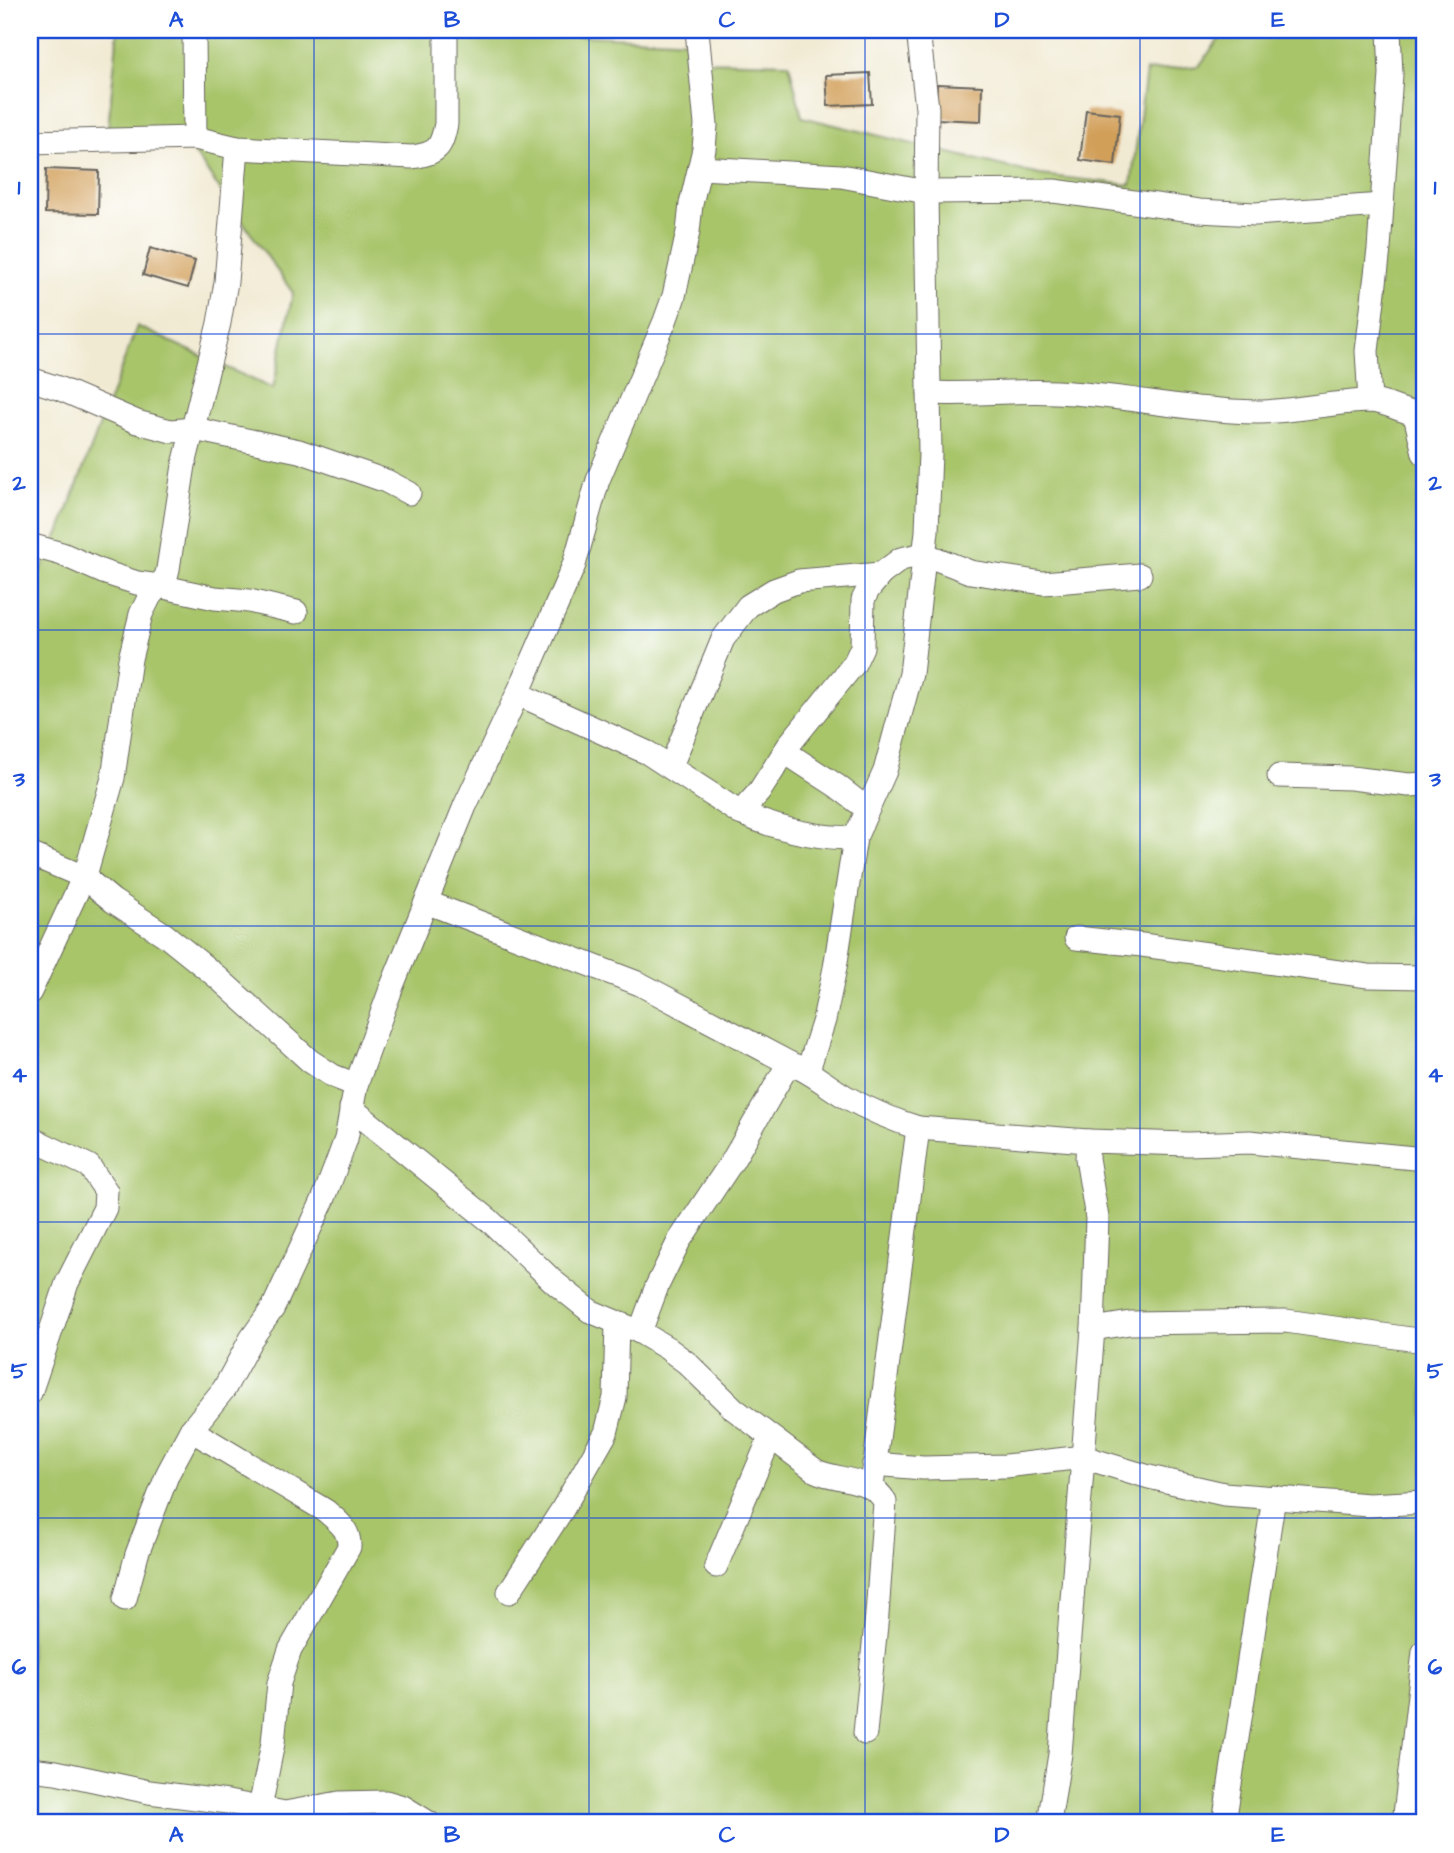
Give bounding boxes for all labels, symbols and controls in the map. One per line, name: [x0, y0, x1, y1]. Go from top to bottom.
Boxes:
text: A: [169, 4, 184, 36]
text: B: [444, 4, 461, 36]
text: C: [719, 4, 736, 36]
text: D: [995, 4, 1010, 36]
text: E: [1271, 4, 1285, 36]
text: 1: [18, 171, 21, 203]
text: 1: [1434, 171, 1437, 203]
text: 2: [11, 467, 26, 499]
text: 2: [1427, 467, 1442, 499]
text: 3: [12, 763, 25, 795]
text: 3: [1428, 763, 1441, 795]
text: 4: [11, 1059, 27, 1091]
text: 4: [1427, 1059, 1443, 1091]
text: 5: [11, 1355, 28, 1387]
text: 5: [1427, 1355, 1444, 1387]
text: 6: [12, 1651, 27, 1683]
text: 6: [1428, 1651, 1443, 1683]
text: A: [169, 1819, 184, 1851]
text: B: [444, 1819, 461, 1851]
text: C: [719, 1819, 736, 1851]
text: D: [995, 1819, 1010, 1851]
text: E: [1271, 1819, 1285, 1851]

